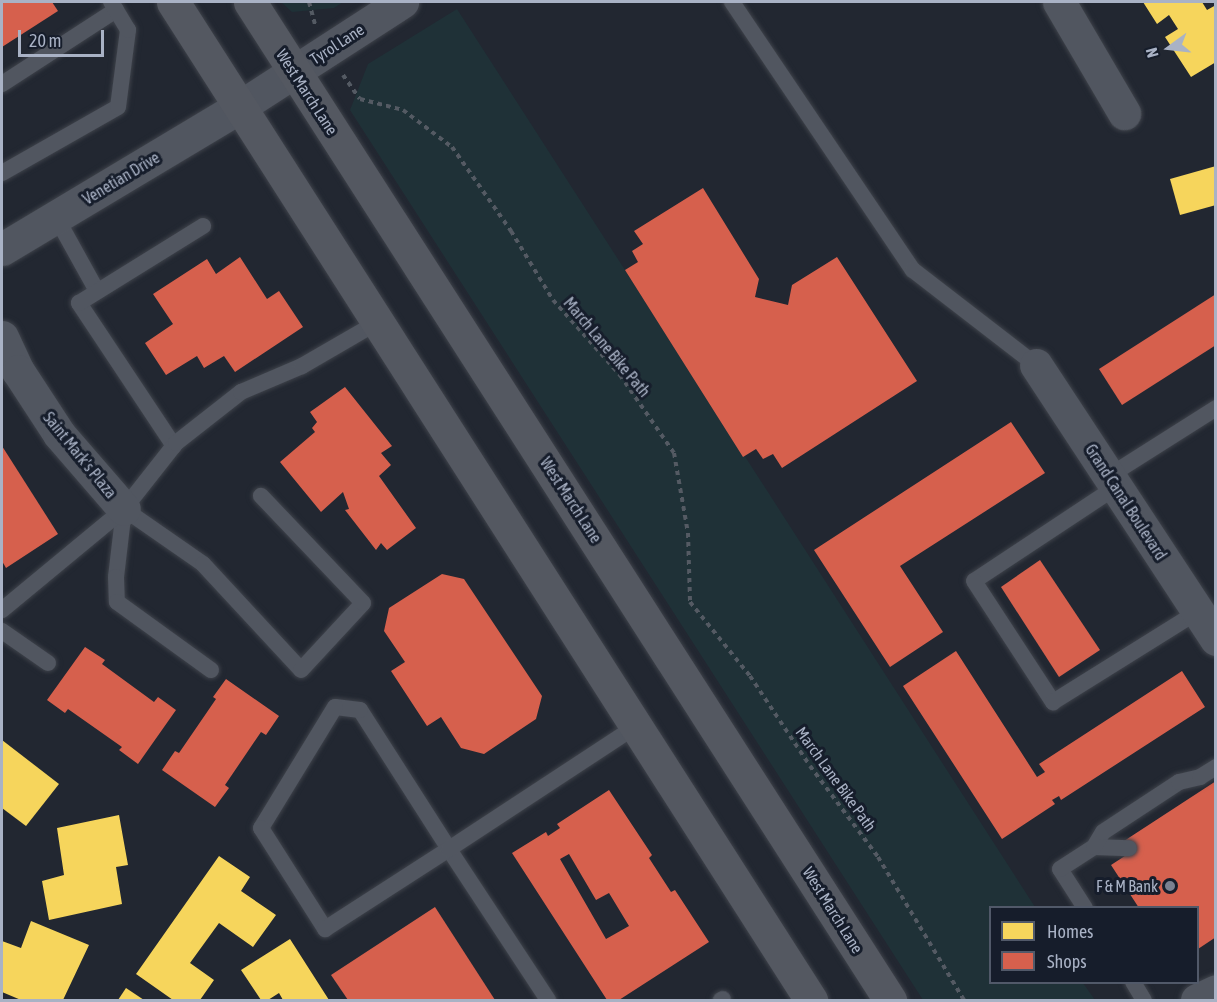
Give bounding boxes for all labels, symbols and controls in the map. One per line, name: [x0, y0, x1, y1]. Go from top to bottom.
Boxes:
scale bar: [21, 18, 106, 56]
north arrow: [1139, 18, 1199, 78]
street label: Tyrol Lane: [306, 20, 368, 68]
text: 20 m: [29, 30, 61, 51]
street label: West March Lane: [272, 46, 342, 138]
text: N: [1142, 46, 1162, 60]
street label: Venetian Drive: [79, 148, 163, 208]
street label: March Lane Bike Path: [560, 293, 654, 401]
street label: Saint Mark's Plaza: [39, 408, 121, 502]
street label: Grand Canal Boulevard: [1081, 440, 1171, 564]
street label: West March Lane: [536, 454, 606, 546]
street label: March Lane Bike Path: [792, 723, 880, 835]
street label: West March Lane: [799, 863, 867, 957]
place label: F & M Bank: [1096, 876, 1158, 896]
marker: F & M Bank: [1163, 879, 1177, 893]
legend: [989, 906, 1199, 984]
text: Homes: [1047, 921, 1093, 942]
text: Shops: [1047, 951, 1087, 972]

